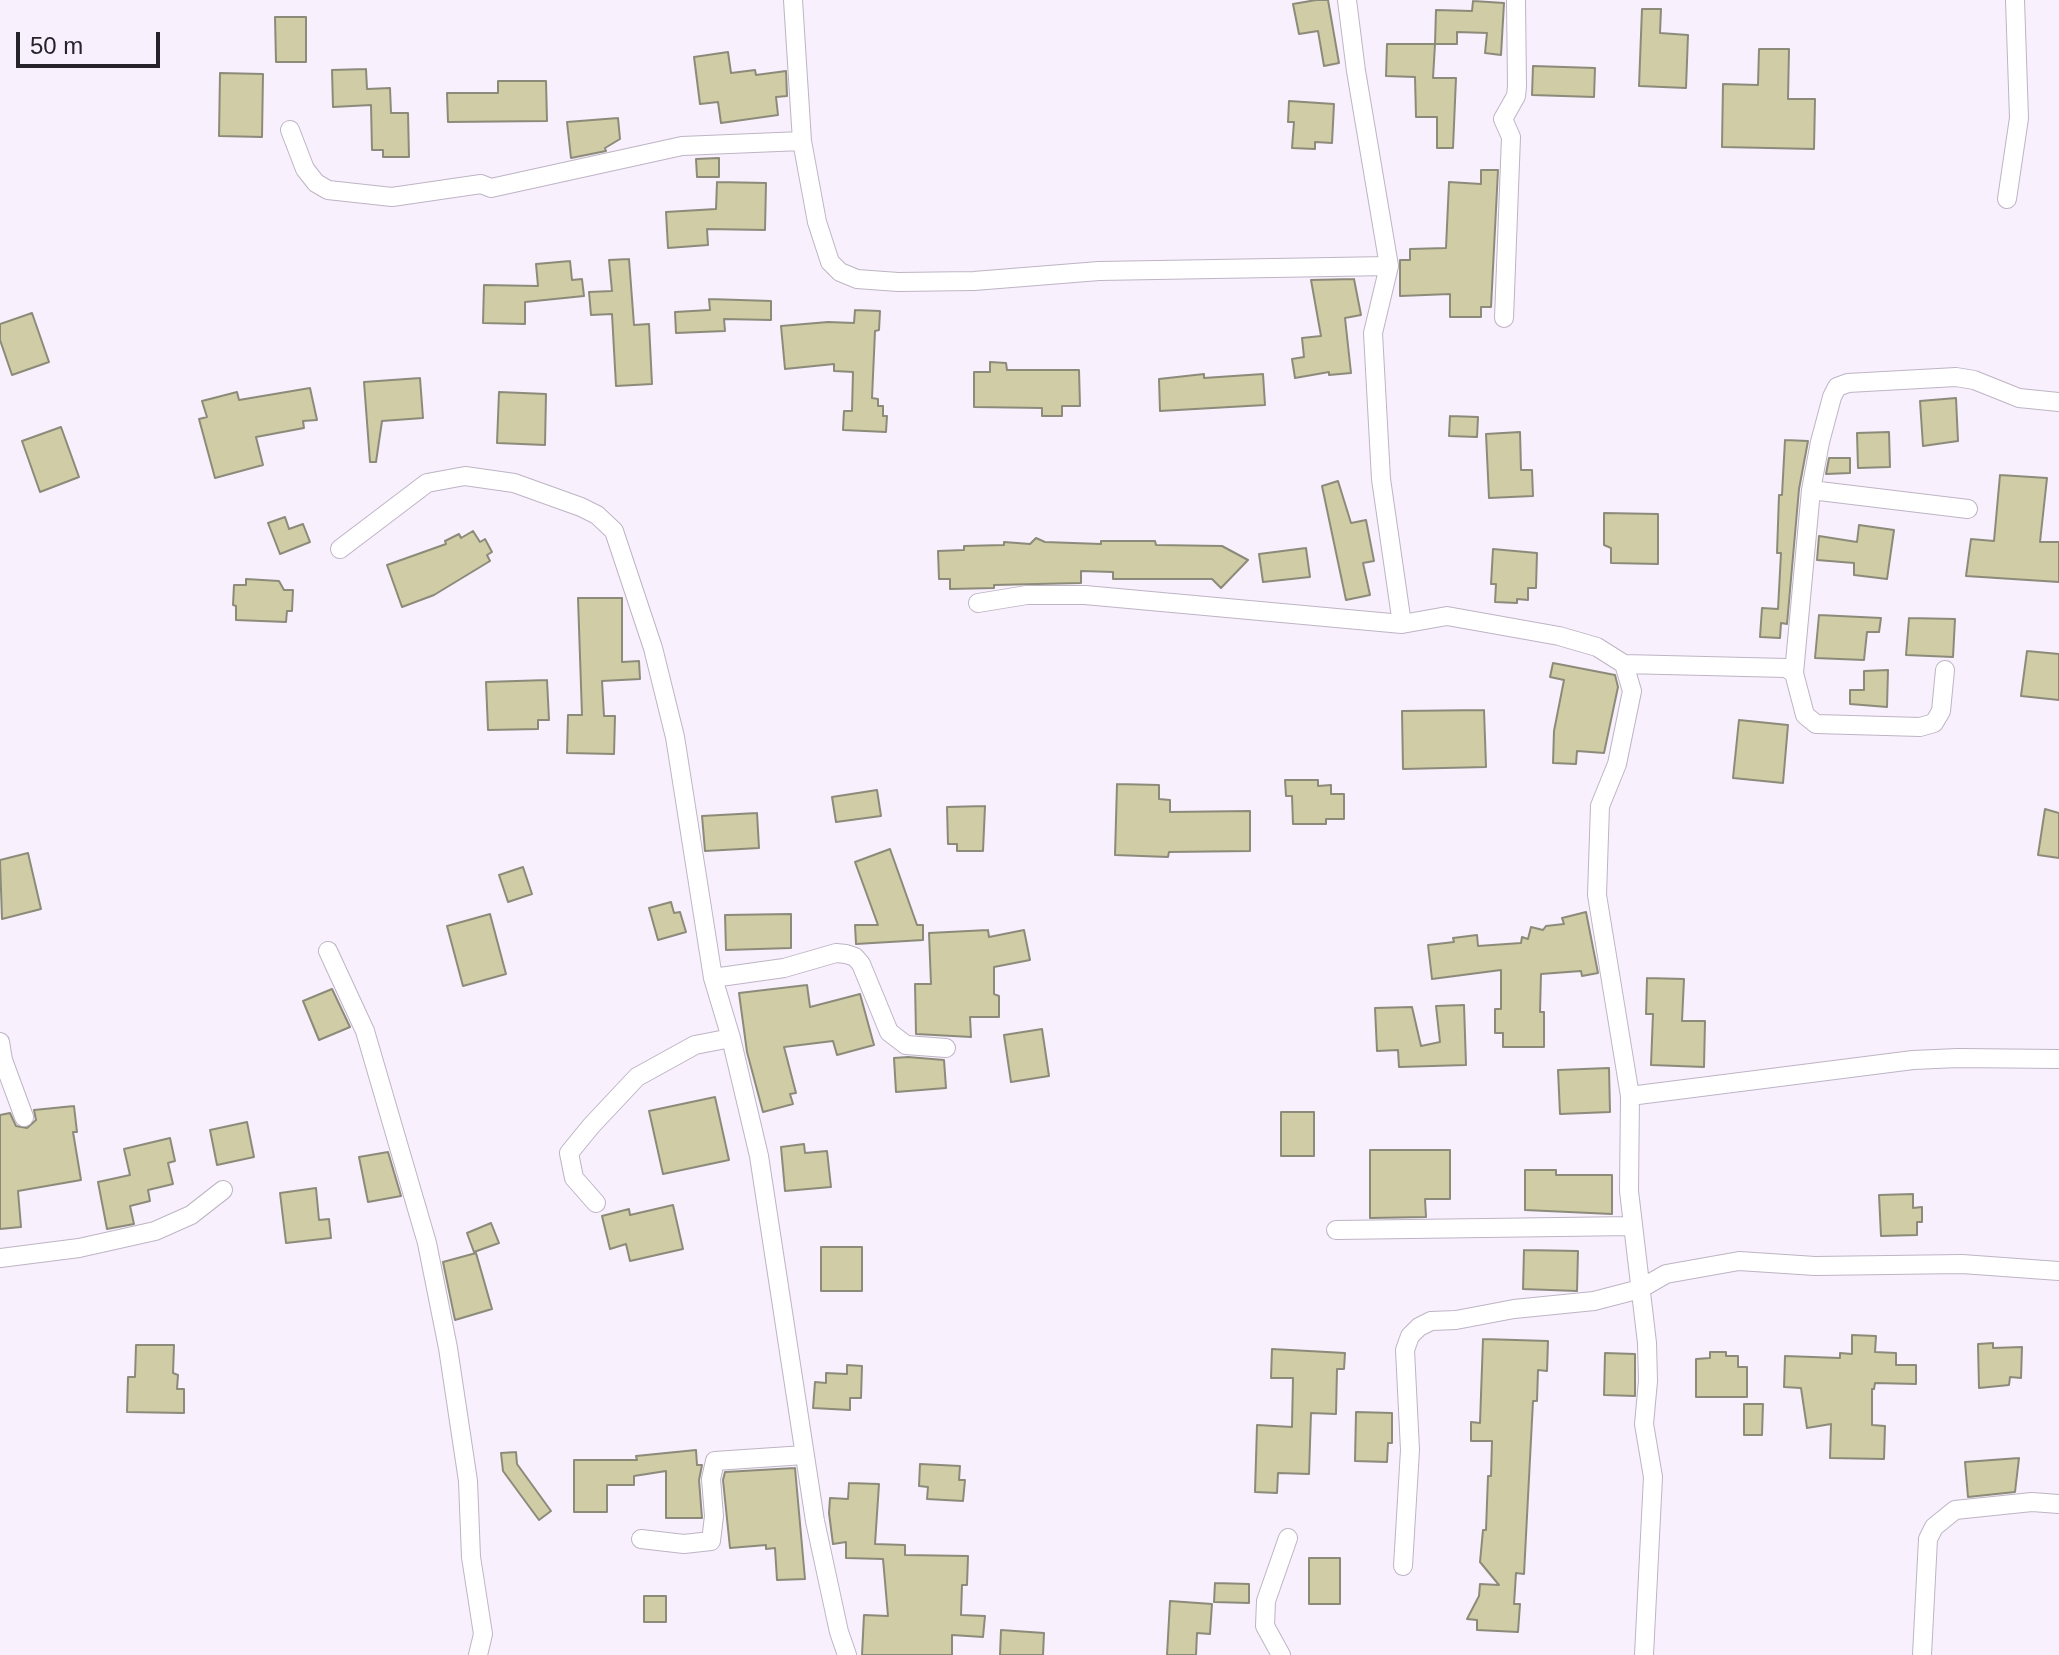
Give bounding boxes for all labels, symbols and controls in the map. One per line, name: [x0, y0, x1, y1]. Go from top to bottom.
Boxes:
scale bar: [20, 16, 164, 66]
text: 50 m: [30, 32, 83, 59]

